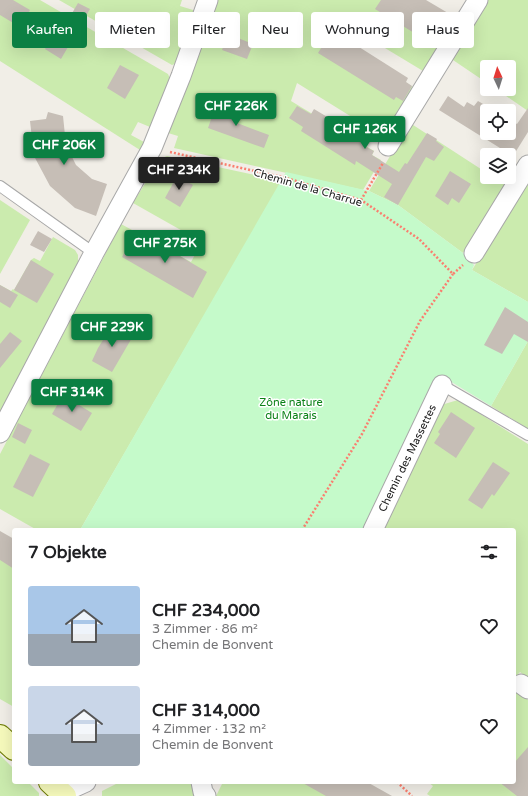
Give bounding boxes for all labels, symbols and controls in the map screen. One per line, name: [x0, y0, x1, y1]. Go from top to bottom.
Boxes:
chip: Kaufen: [12, 12, 87, 48]
chip: Mieten: [95, 12, 170, 48]
chip: Filter: [178, 12, 240, 48]
chip: Neu: [248, 12, 303, 48]
chip: Wohnung: [311, 12, 404, 48]
chip: Haus: [412, 12, 474, 48]
north arrow: [480, 60, 516, 96]
map controls: [480, 60, 516, 184]
pin: CHF 226K: [195, 93, 277, 127]
text: CHF 226K: [204, 98, 268, 114]
button: locate: [480, 104, 516, 140]
pin: CHF 126K: [324, 116, 406, 150]
text: CHF 126K: [333, 121, 397, 137]
pin: CHF 206K: [23, 132, 105, 166]
text: CHF 206K: [32, 137, 96, 153]
button: layers: [480, 148, 516, 184]
pin: CHF 234K: [138, 157, 220, 191]
text: CHF 234K: [147, 162, 211, 178]
street label: Chemin de la Charrue: [252, 166, 364, 209]
pin: CHF 275K: [124, 230, 206, 264]
text: CHF 275K: [133, 235, 197, 251]
pin: CHF 229K: [71, 314, 153, 348]
text: CHF 229K: [80, 319, 144, 335]
pin: CHF 314K: [31, 379, 113, 413]
text: CHF 314K: [40, 384, 104, 400]
park label: Zône nature du Marais: [259, 396, 323, 422]
street label: Chemin des Massettes: [376, 402, 439, 514]
icon: filters: [478, 541, 500, 563]
text: 7 Objekte: [28, 542, 107, 563]
text: CHF 234,000: [152, 600, 260, 621]
icon: home: [60, 602, 108, 650]
icon: heart: [478, 615, 500, 637]
text: 3 Zimmer · 86 m²: [152, 621, 258, 637]
text: Chemin de Bonvent: [152, 637, 273, 653]
text: CHF 314,000: [152, 700, 260, 721]
icon: home: [60, 702, 108, 750]
icon: heart: [478, 715, 500, 737]
text: 4 Zimmer · 132 m²: [152, 721, 266, 737]
text: Chemin de Bonvent: [152, 737, 273, 753]

